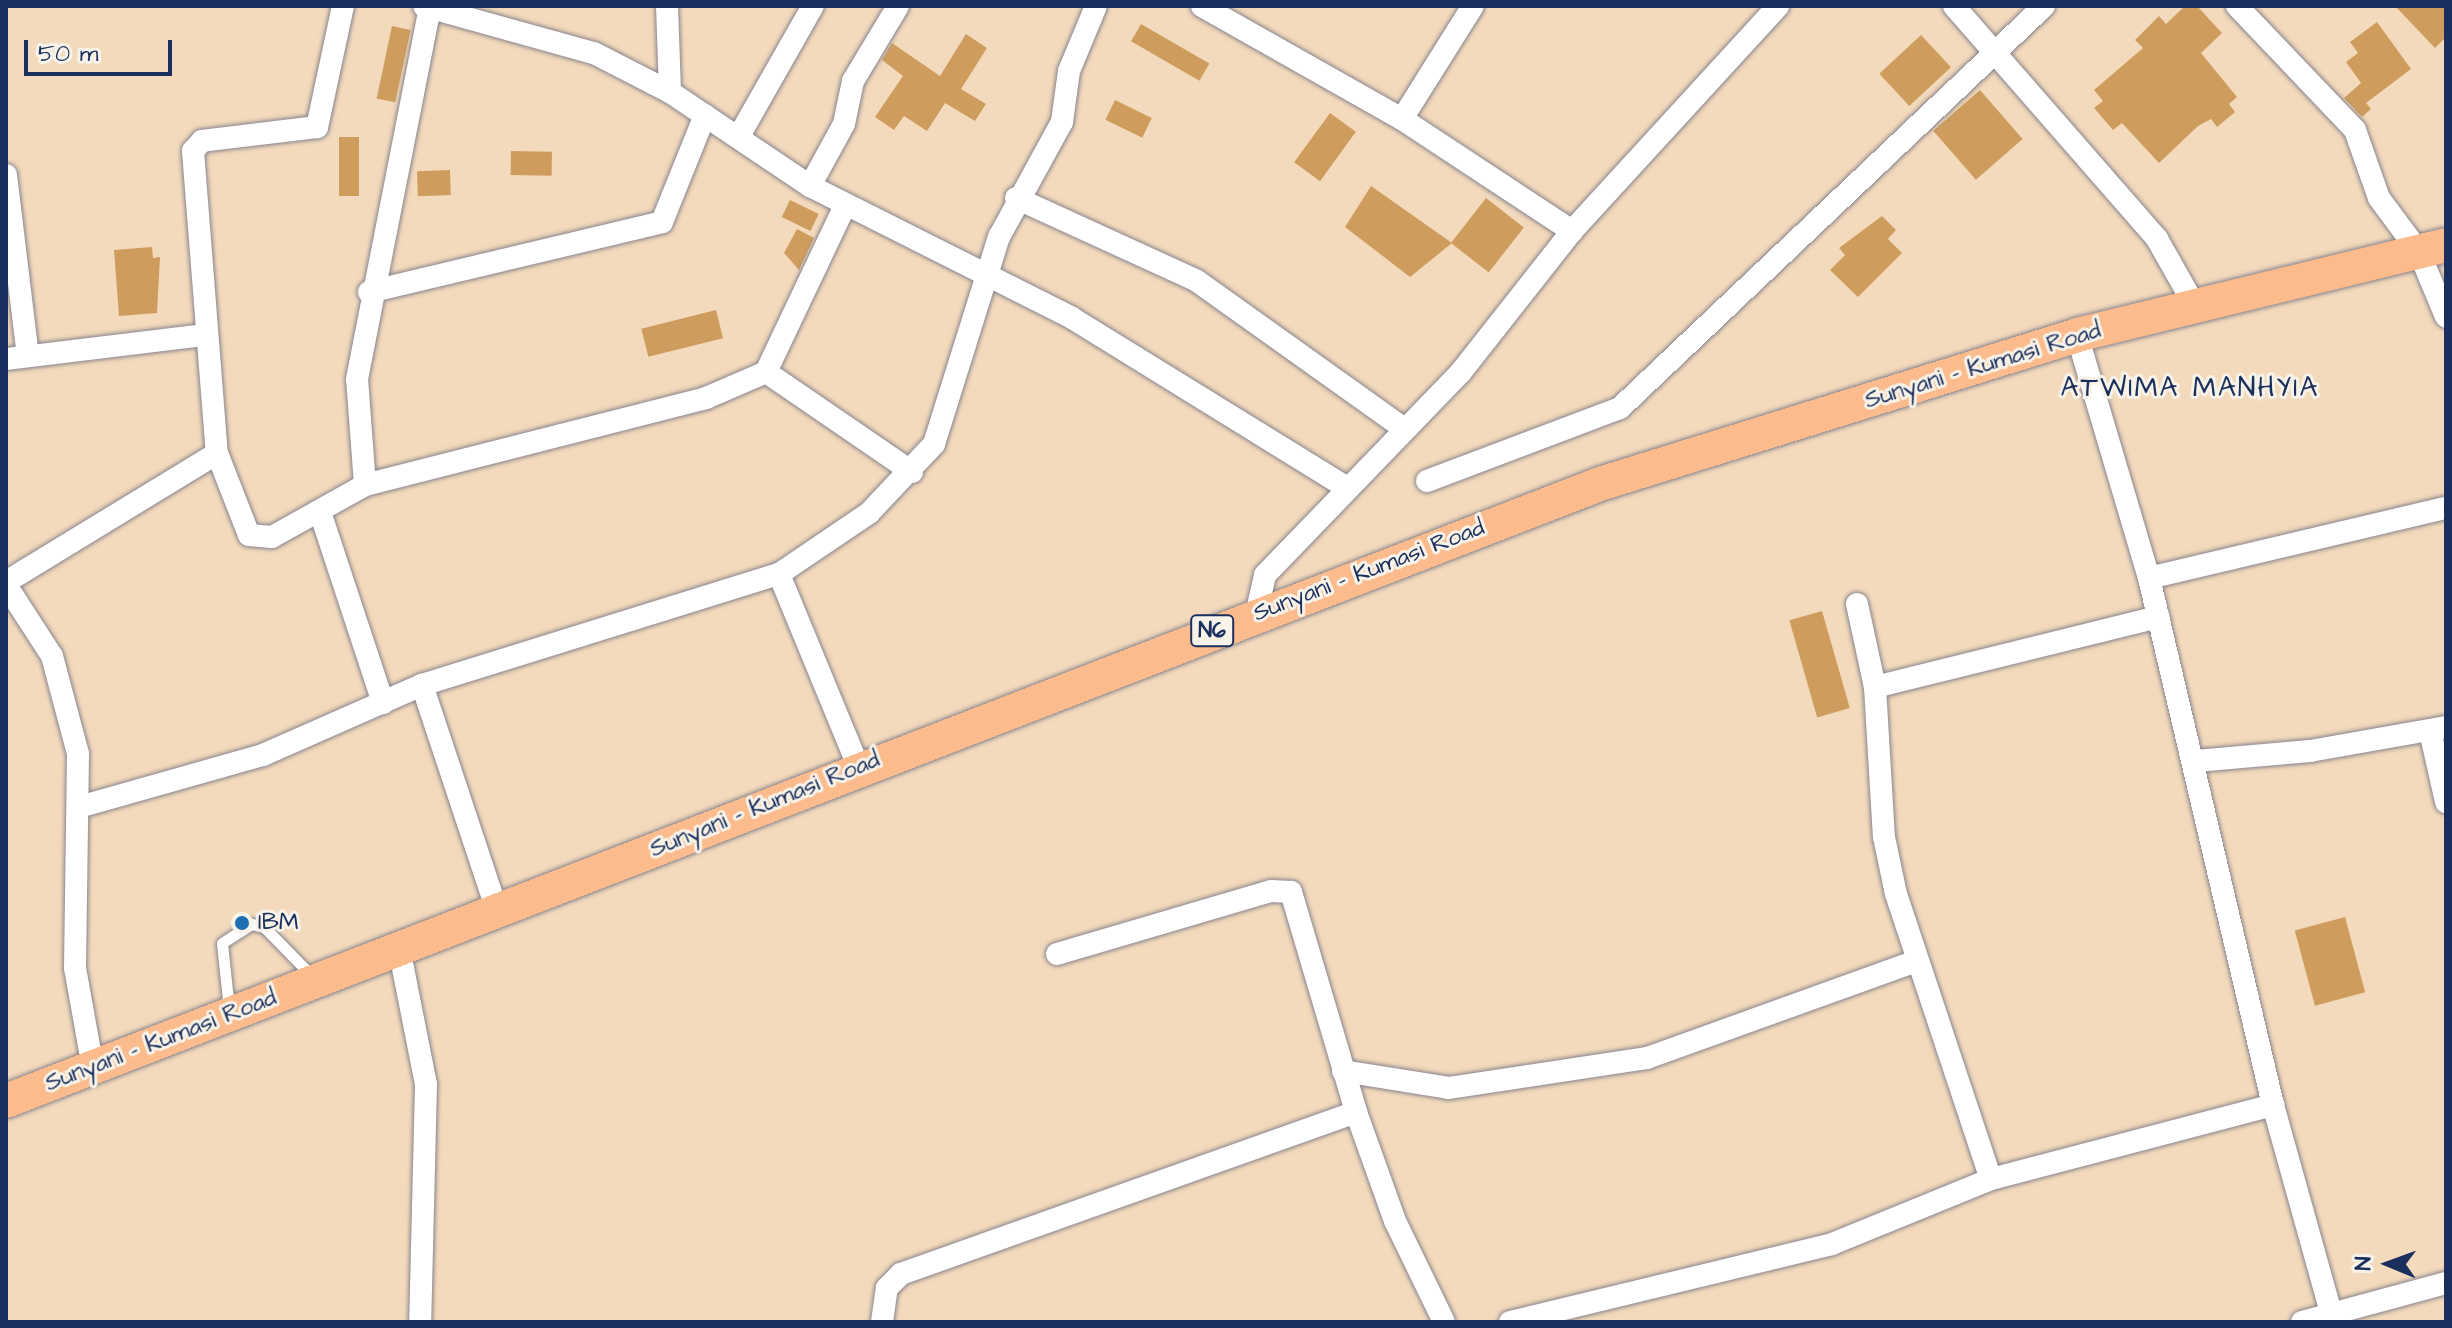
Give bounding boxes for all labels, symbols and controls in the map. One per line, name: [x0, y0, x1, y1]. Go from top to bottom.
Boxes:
scale bar: [28, 24, 176, 74]
text: 50 m: [38, 37, 98, 71]
street label: Sunyani - Kumasi Road: [1861, 316, 2105, 416]
district label: ATWIMA MANHYIA: [2060, 371, 2320, 405]
street label: Sunyani - Kumasi Road: [1249, 514, 1489, 628]
road number: N6: [1190, 613, 1234, 649]
street label: Sunyani - Kumasi Road: [646, 746, 884, 864]
place label: IBM: [258, 909, 299, 937]
marker: IBM: [233, 914, 251, 932]
street label: Sunyani - Kumasi Road: [41, 984, 281, 1098]
north arrow: [2348, 1224, 2428, 1304]
text: N: [2348, 1256, 2379, 1271]

